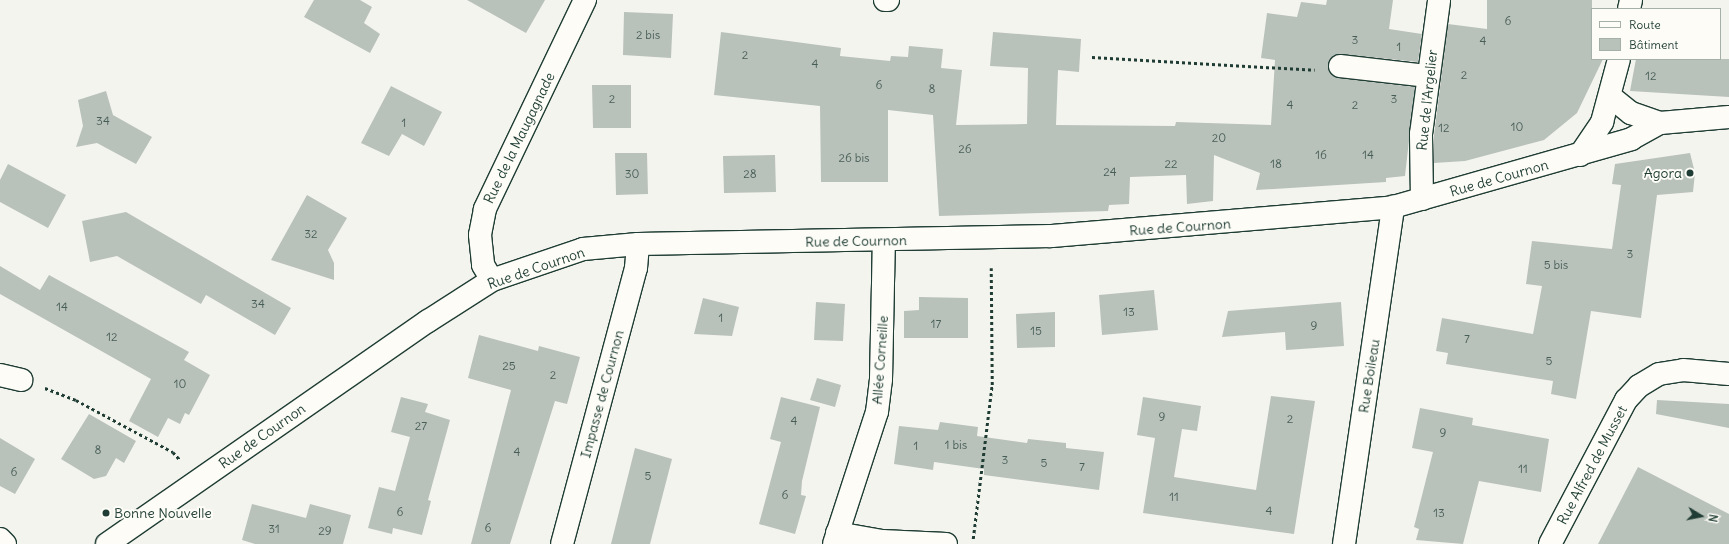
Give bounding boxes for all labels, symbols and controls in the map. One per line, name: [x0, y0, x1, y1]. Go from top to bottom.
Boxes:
legend: [1591, 8, 1721, 60]
house number: 6: [1505, 14, 1511, 28]
text: Route: [1629, 17, 1661, 32]
house number: 2 bis: [636, 28, 660, 42]
house number: 3: [1352, 33, 1358, 47]
house number: 4: [1480, 34, 1486, 48]
text: Bâtiment: [1629, 37, 1678, 52]
house number: 1: [1397, 40, 1401, 54]
house number: 2: [742, 48, 748, 62]
street label: Rue de l'Argelier: [1413, 49, 1441, 151]
house number: 4: [812, 57, 818, 71]
house number: 2: [1461, 68, 1467, 82]
house number: 12: [1645, 69, 1657, 83]
street label: Rue de la Maugagnade: [480, 70, 558, 206]
house number: 6: [876, 78, 882, 92]
house number: 8: [929, 82, 935, 96]
house number: 2: [609, 92, 615, 106]
house number: 3: [1391, 92, 1397, 106]
house number: 4: [1287, 98, 1293, 112]
house number: 2: [1352, 98, 1358, 112]
house number: 34: [96, 114, 110, 128]
house number: 1: [402, 116, 406, 130]
house number: 10: [1511, 120, 1523, 134]
house number: 12: [1438, 121, 1450, 135]
house number: 20: [1212, 131, 1226, 145]
house number: 26: [958, 142, 972, 156]
house number: 16: [1315, 148, 1327, 162]
house number: 14: [1362, 148, 1374, 162]
house number: 26 bis: [838, 151, 870, 165]
street label: Rue de Cournon: [1448, 156, 1550, 200]
house number: 22: [1164, 157, 1178, 171]
house number: 18: [1270, 157, 1282, 171]
house number: 24: [1103, 165, 1117, 179]
place label: Agora: [1644, 165, 1682, 181]
house number: 30: [625, 167, 639, 181]
house number: 28: [743, 167, 757, 181]
marker: Agora: [1685, 168, 1695, 178]
street label: Rue de Cournon: [1129, 215, 1231, 239]
house number: 32: [304, 227, 318, 241]
street label: Rue de Cournon: [805, 232, 907, 250]
street label: Rue de Cournon: [485, 243, 587, 293]
house number: 3: [1627, 247, 1633, 261]
house number: 5 bis: [1544, 258, 1568, 272]
house number: 34: [251, 297, 265, 311]
house number: 14: [56, 300, 68, 314]
house number: 13: [1123, 305, 1135, 319]
house number: 1: [719, 311, 723, 325]
street label: Allée Corneille: [869, 315, 891, 405]
house number: 17: [931, 317, 941, 331]
house number: 9: [1311, 319, 1317, 333]
house number: 15: [1030, 324, 1042, 338]
street label: Impasse de Cournon: [577, 328, 627, 460]
house number: 12: [106, 330, 118, 344]
house number: 7: [1464, 332, 1470, 346]
street label: Rue Boileau: [1355, 338, 1383, 414]
house number: 5: [1546, 354, 1552, 368]
house number: 25: [502, 359, 516, 373]
house number: 2: [550, 368, 556, 382]
house number: 10: [174, 377, 186, 391]
street label: Rue de Cournon: [216, 400, 308, 472]
street label: Rue Alfred de Musset: [1554, 403, 1630, 527]
house number: 9: [1159, 410, 1165, 424]
house number: 2: [1287, 412, 1293, 426]
house number: 4: [791, 414, 797, 428]
house number: 27: [415, 419, 427, 433]
house number: 9: [1440, 426, 1446, 440]
house number: 1 bis: [945, 438, 967, 452]
house number: 1: [914, 439, 918, 453]
house number: 8: [95, 443, 101, 457]
house number: 4: [514, 445, 520, 459]
house number: 3: [1002, 453, 1008, 467]
house number: 5: [1041, 456, 1047, 470]
house number: 7: [1079, 460, 1085, 474]
house number: 11: [1518, 462, 1528, 476]
house number: 6: [11, 465, 17, 479]
house number: 5: [645, 469, 651, 483]
house number: 6: [782, 488, 788, 502]
house number: 11: [1169, 490, 1179, 504]
north arrow: [1681, 496, 1721, 536]
house number: 4: [1266, 504, 1272, 518]
place label: Bonne Nouvelle: [114, 505, 212, 521]
house number: 6: [397, 505, 403, 519]
house number: 13: [1433, 506, 1445, 520]
marker: Bonne Nouvelle: [101, 508, 111, 518]
text: N: [1705, 513, 1720, 523]
house number: 6: [485, 521, 491, 535]
house number: 31: [268, 522, 280, 536]
house number: 29: [318, 524, 332, 538]

